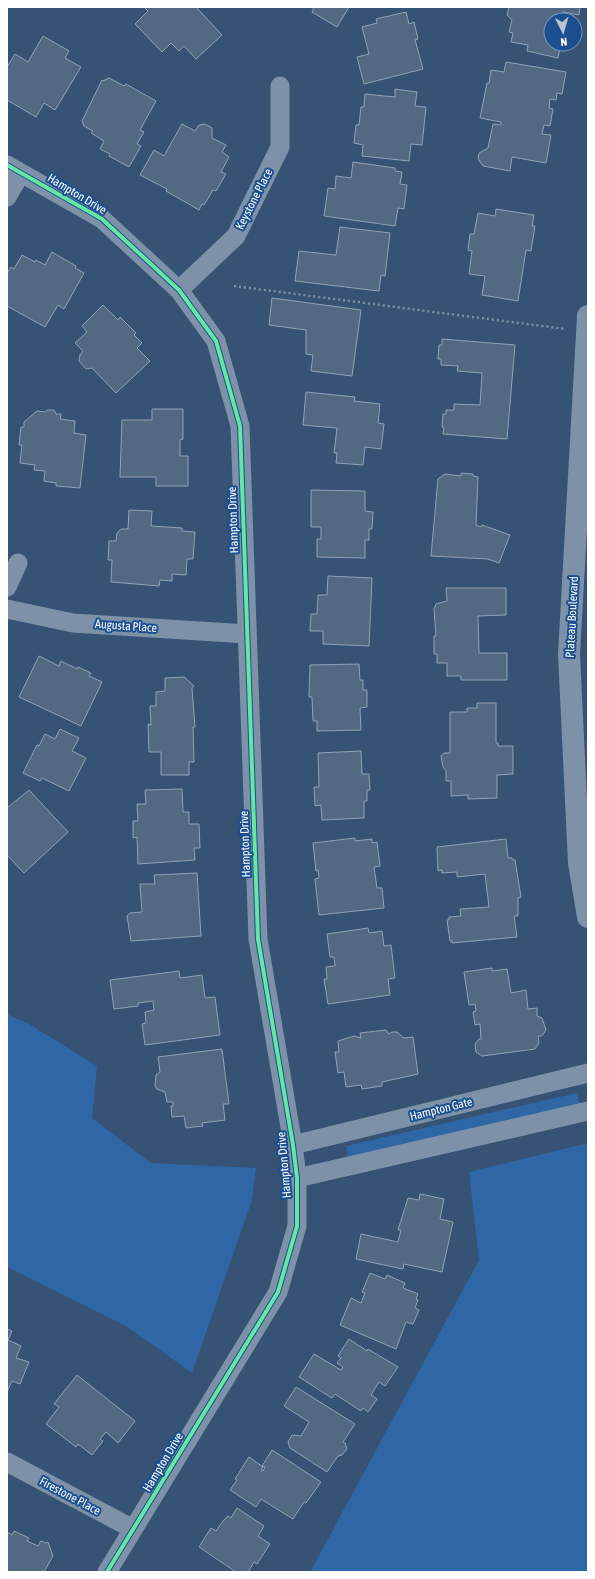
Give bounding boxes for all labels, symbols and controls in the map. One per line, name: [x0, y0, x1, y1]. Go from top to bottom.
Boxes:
north arrow: [543, 12, 583, 52]
text: N: [560, 36, 568, 48]
street label: Keystone Place: [233, 166, 275, 232]
street label: Hampton Drive: [45, 171, 109, 217]
street label: Hampton Drive: [225, 486, 241, 554]
street label: Plateau Boulevard: [563, 576, 581, 658]
street label: Augusta Place: [95, 617, 157, 635]
street label: Hampton Drive: [237, 810, 253, 878]
street label: Hampton Gate: [408, 1094, 474, 1124]
street label: Hampton Drive: [274, 1131, 294, 1199]
street label: Hampton Drive: [140, 1430, 186, 1494]
street label: Firestone Place: [37, 1474, 103, 1518]

